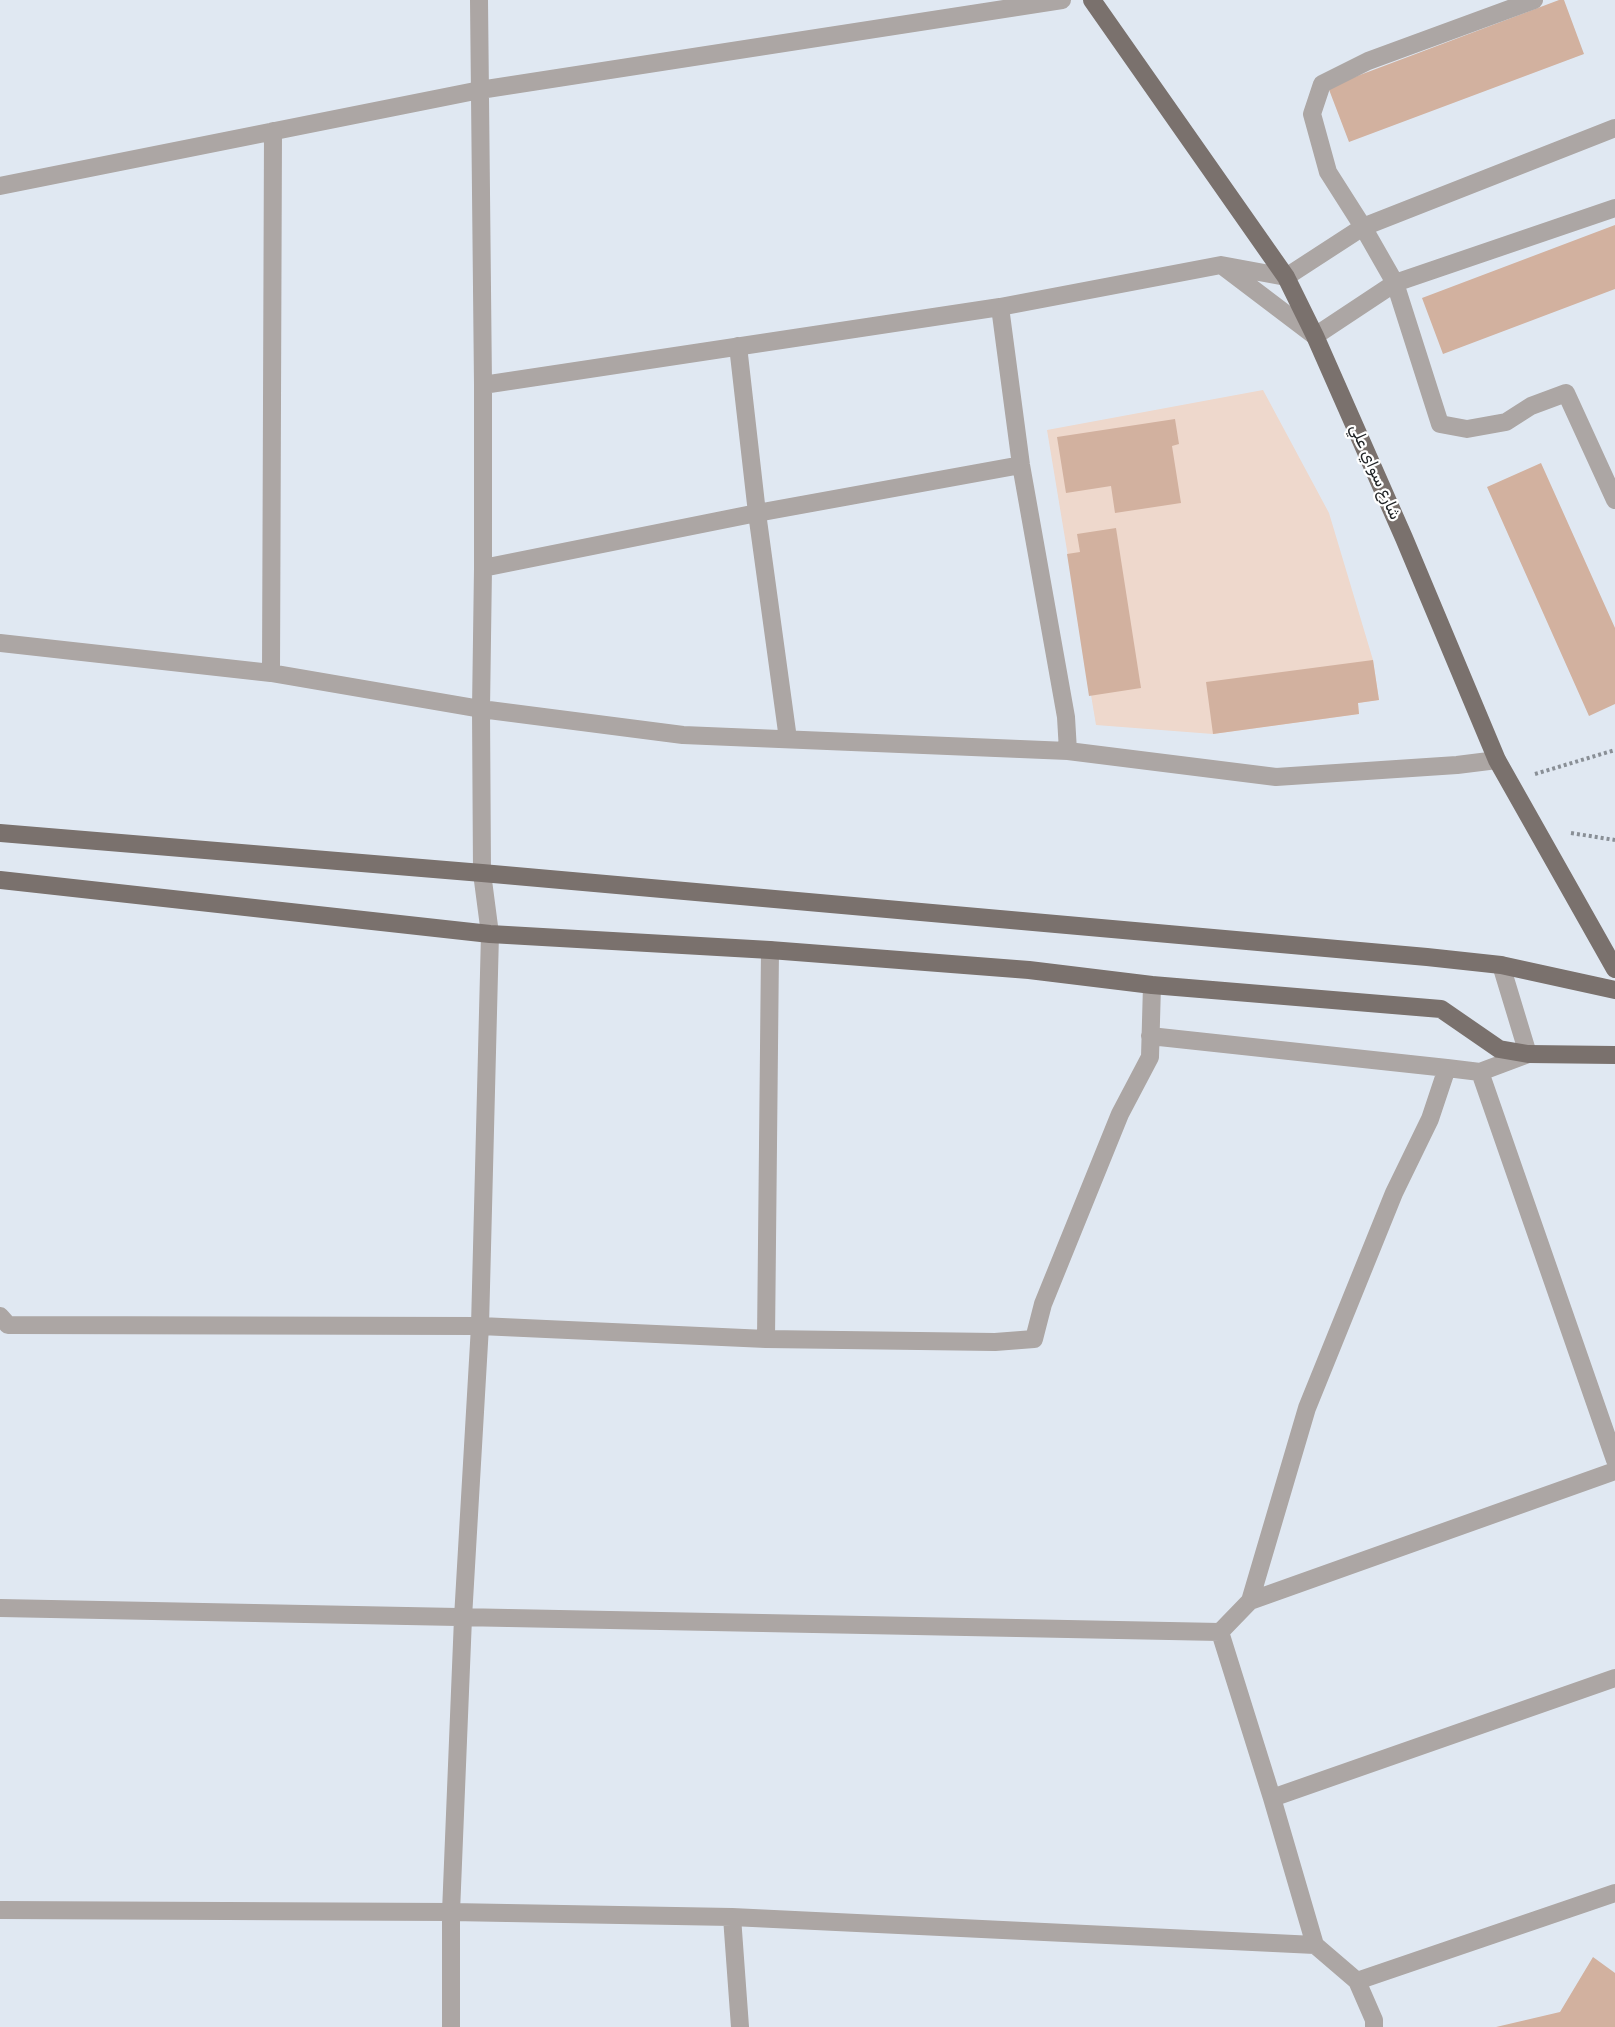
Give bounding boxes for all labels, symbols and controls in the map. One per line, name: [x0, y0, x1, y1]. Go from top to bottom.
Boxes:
street label: شارع سواي علي: [1345, 421, 1405, 523]

